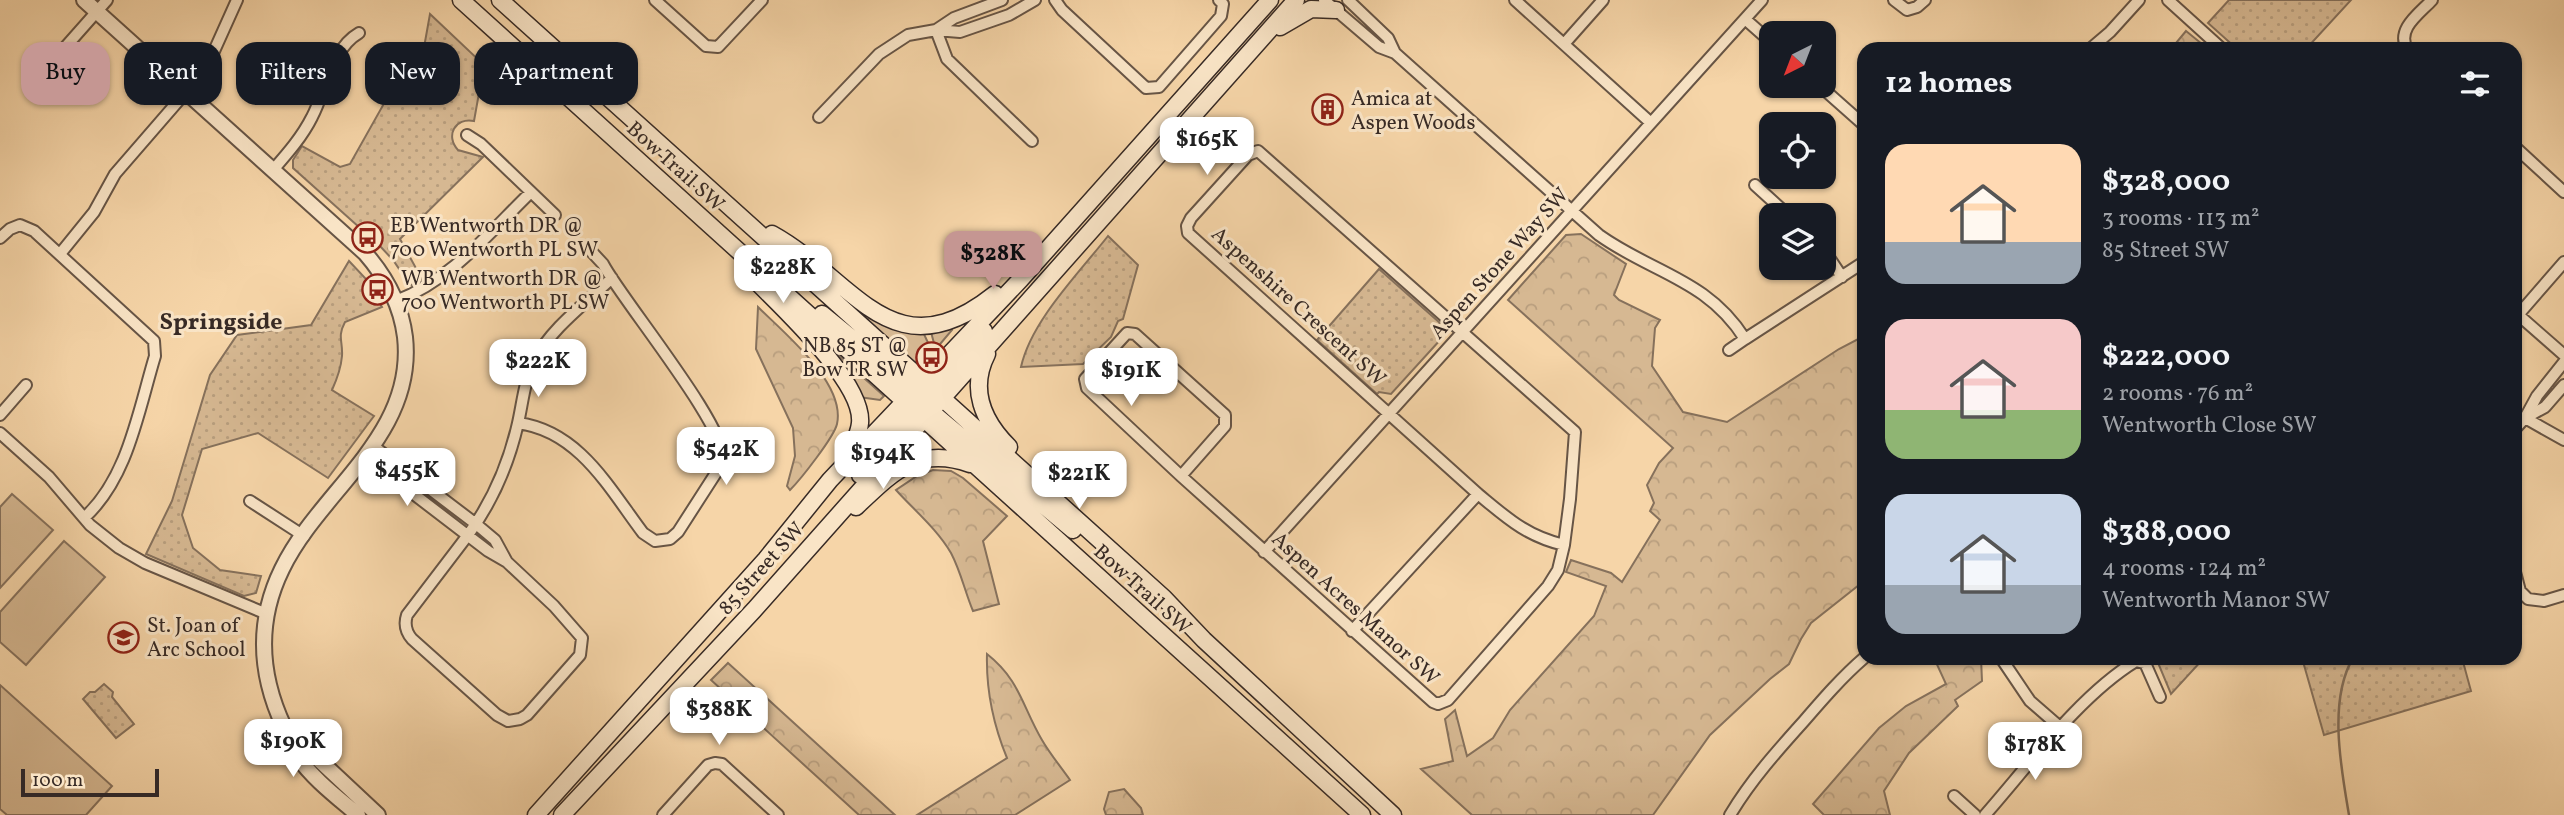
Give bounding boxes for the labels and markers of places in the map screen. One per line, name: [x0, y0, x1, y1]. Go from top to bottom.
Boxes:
place label: Amica at Aspen Woods: [1351, 85, 1475, 138]
building icon: Amica at Aspen Woods: [1311, 93, 1345, 127]
pin: $165K: [1158, 118, 1256, 177]
place label: EB Wentworth DR @ 700 Wentworth PL SW: [390, 212, 598, 265]
bus stop icon: EB Wentworth DR @ 700 Wentworth PL SW: [350, 220, 384, 254]
pin: $328K: [944, 232, 1042, 291]
pin: $228K: [734, 246, 832, 305]
place label: WB Wentworth DR @ 700 Wentworth PL SW: [401, 265, 609, 318]
bus stop icon: WB Wentworth DR @ 700 Wentworth PL SW: [361, 273, 395, 307]
place label: NB 85 ST @ Bow TR SW: [802, 332, 908, 385]
pin: $222K: [489, 340, 587, 399]
bus stop icon: NB 85 ST @ Bow TR SW: [914, 340, 948, 374]
pin: $191K: [1082, 348, 1180, 408]
pin: $542K: [677, 428, 775, 487]
pin: $194K: [834, 432, 932, 491]
pin: $455K: [358, 448, 456, 508]
pin: $221K: [1030, 452, 1128, 511]
place label: St. Joan of Arc School: [147, 612, 246, 665]
school or university icon: St. Joan of Arc School: [107, 620, 141, 654]
pin: $388K: [670, 688, 768, 747]
pin: $190K: [244, 720, 342, 779]
pin: $178K: [1986, 722, 2084, 782]

